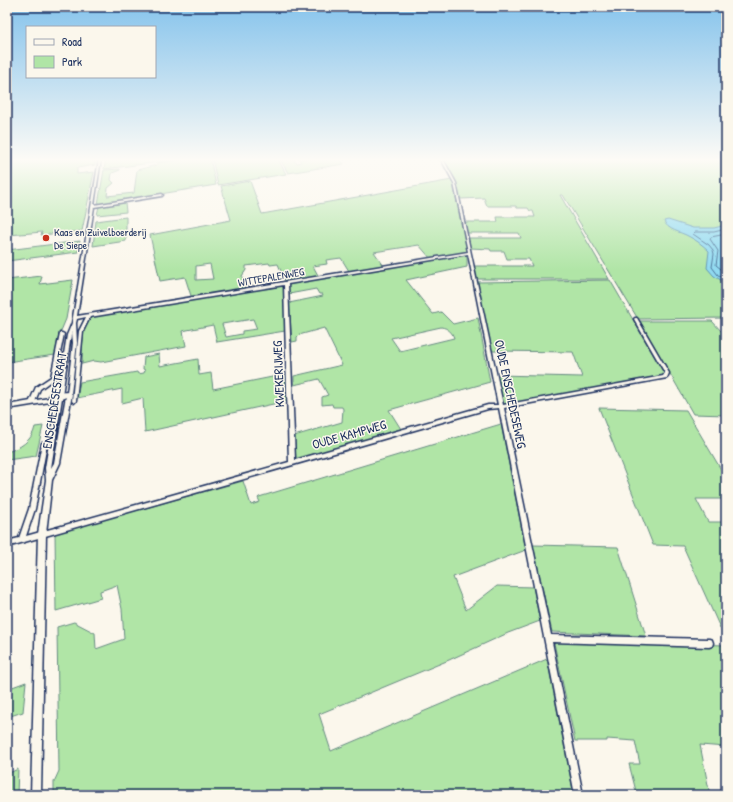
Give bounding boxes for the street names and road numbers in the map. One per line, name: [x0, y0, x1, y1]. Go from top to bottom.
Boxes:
street label: WITTEPALENWEG: [237, 264, 306, 290]
street label: OUDE ENSCHEDESEWEG: [491, 338, 531, 451]
street label: KWEKERIJWEG: [268, 340, 288, 408]
street label: ENSCHEDESESTRAAT: [37, 349, 71, 450]
street label: OUDE KAMPWEG: [310, 415, 389, 453]

